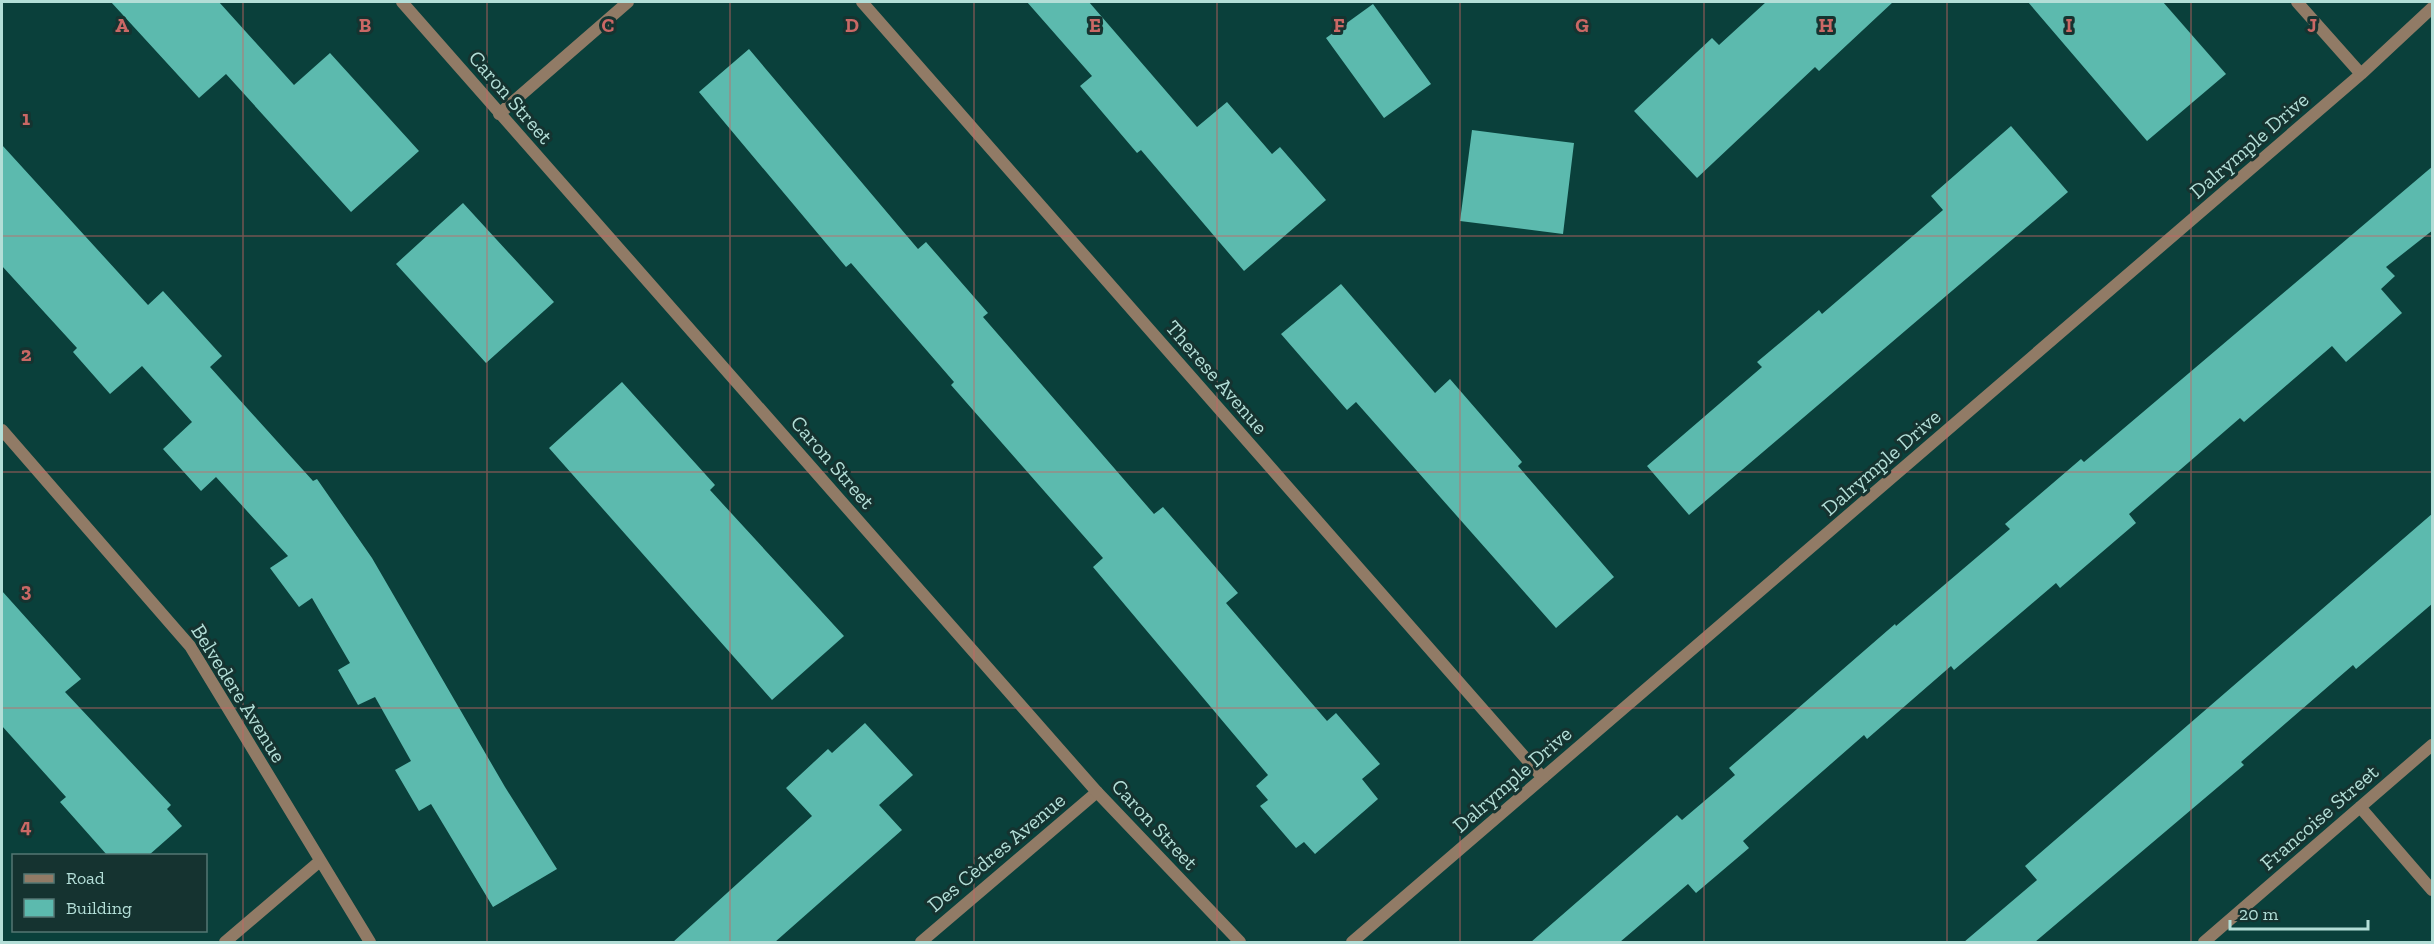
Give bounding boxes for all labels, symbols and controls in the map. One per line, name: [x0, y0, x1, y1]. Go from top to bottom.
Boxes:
text: A: [115, 13, 129, 37]
text: B: [359, 13, 371, 37]
text: C: [602, 13, 615, 37]
text: D: [845, 13, 859, 37]
text: E: [1089, 13, 1101, 37]
text: F: [1333, 13, 1345, 37]
text: G: [1575, 13, 1589, 37]
text: H: [1818, 13, 1834, 37]
text: I: [2065, 13, 2073, 37]
text: J: [2307, 13, 2317, 37]
street label: Caron Street: [464, 45, 558, 149]
street label: Dalrymple Drive: [2184, 87, 2314, 203]
text: 1: [22, 106, 30, 130]
street label: Therese Avenue: [1161, 315, 1273, 439]
text: 2: [21, 342, 32, 366]
street label: Dalrymple Drive: [1816, 404, 1946, 520]
street label: Caron Street: [786, 410, 880, 514]
text: 3: [21, 578, 32, 602]
street label: Belvedere Avenue: [186, 619, 292, 767]
street label: Dalrymple Drive: [1447, 721, 1577, 837]
street label: Francoise Street: [2255, 759, 2383, 875]
street label: Caron Street: [1106, 773, 1204, 875]
street label: Des Cèdres Avenue: [922, 787, 1070, 917]
text: 4: [20, 814, 32, 838]
legend: [12, 854, 207, 932]
text: Road: [66, 867, 105, 889]
scale bar: [2230, 893, 2368, 931]
text: Building: [66, 897, 132, 919]
text: 20 m: [2239, 903, 2279, 925]

